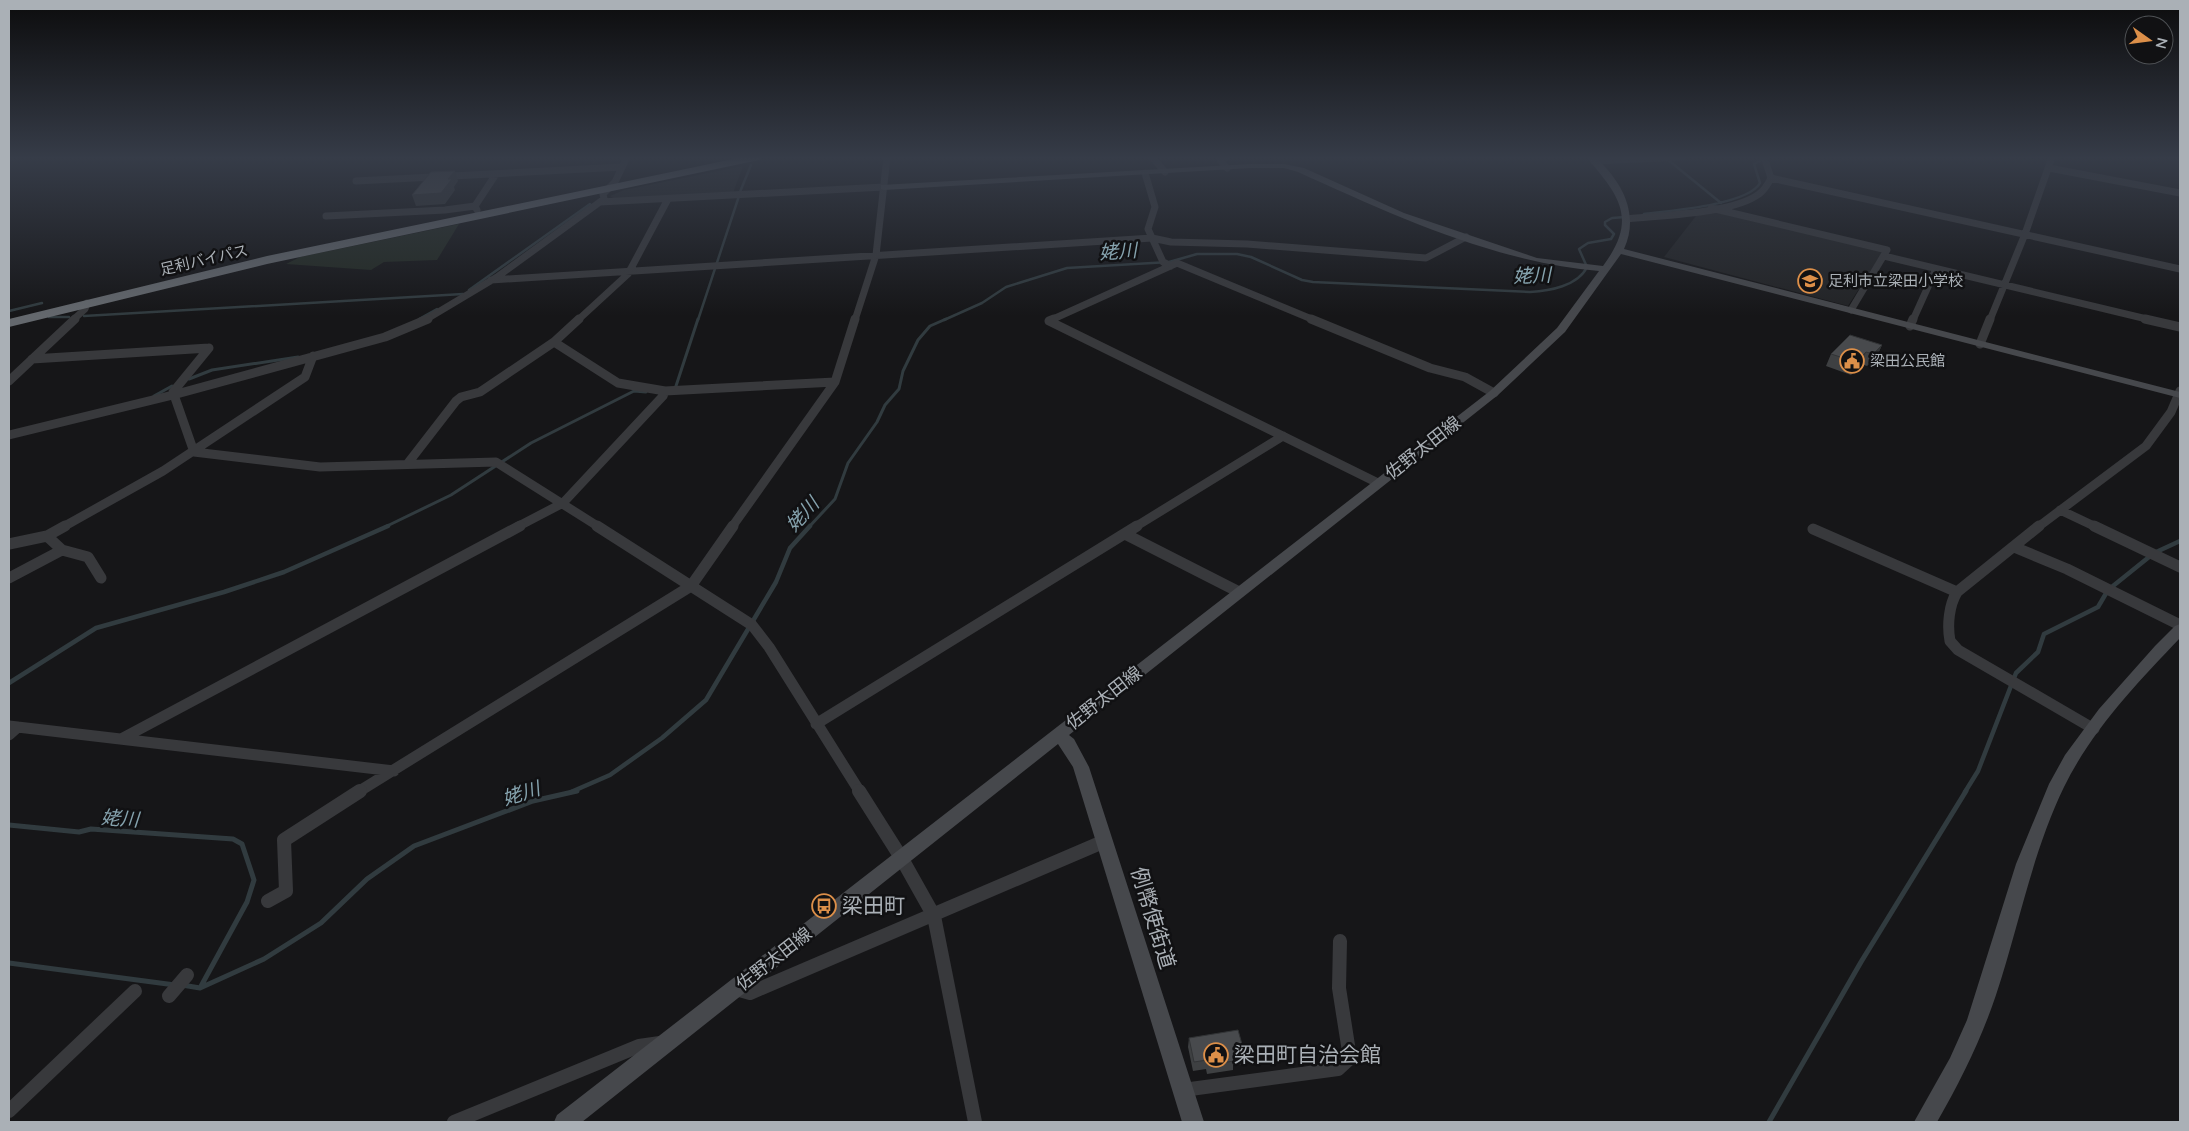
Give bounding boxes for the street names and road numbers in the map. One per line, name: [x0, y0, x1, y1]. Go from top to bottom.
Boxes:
street label: 足利バイパス: [158, 240, 250, 278]
street label: 佐野太田線: [1380, 411, 1465, 484]
street label: 佐野太田線: [1061, 661, 1146, 734]
street label: 例幣使街道: [1127, 864, 1182, 971]
street label: 佐野太田線: [731, 922, 816, 995]

